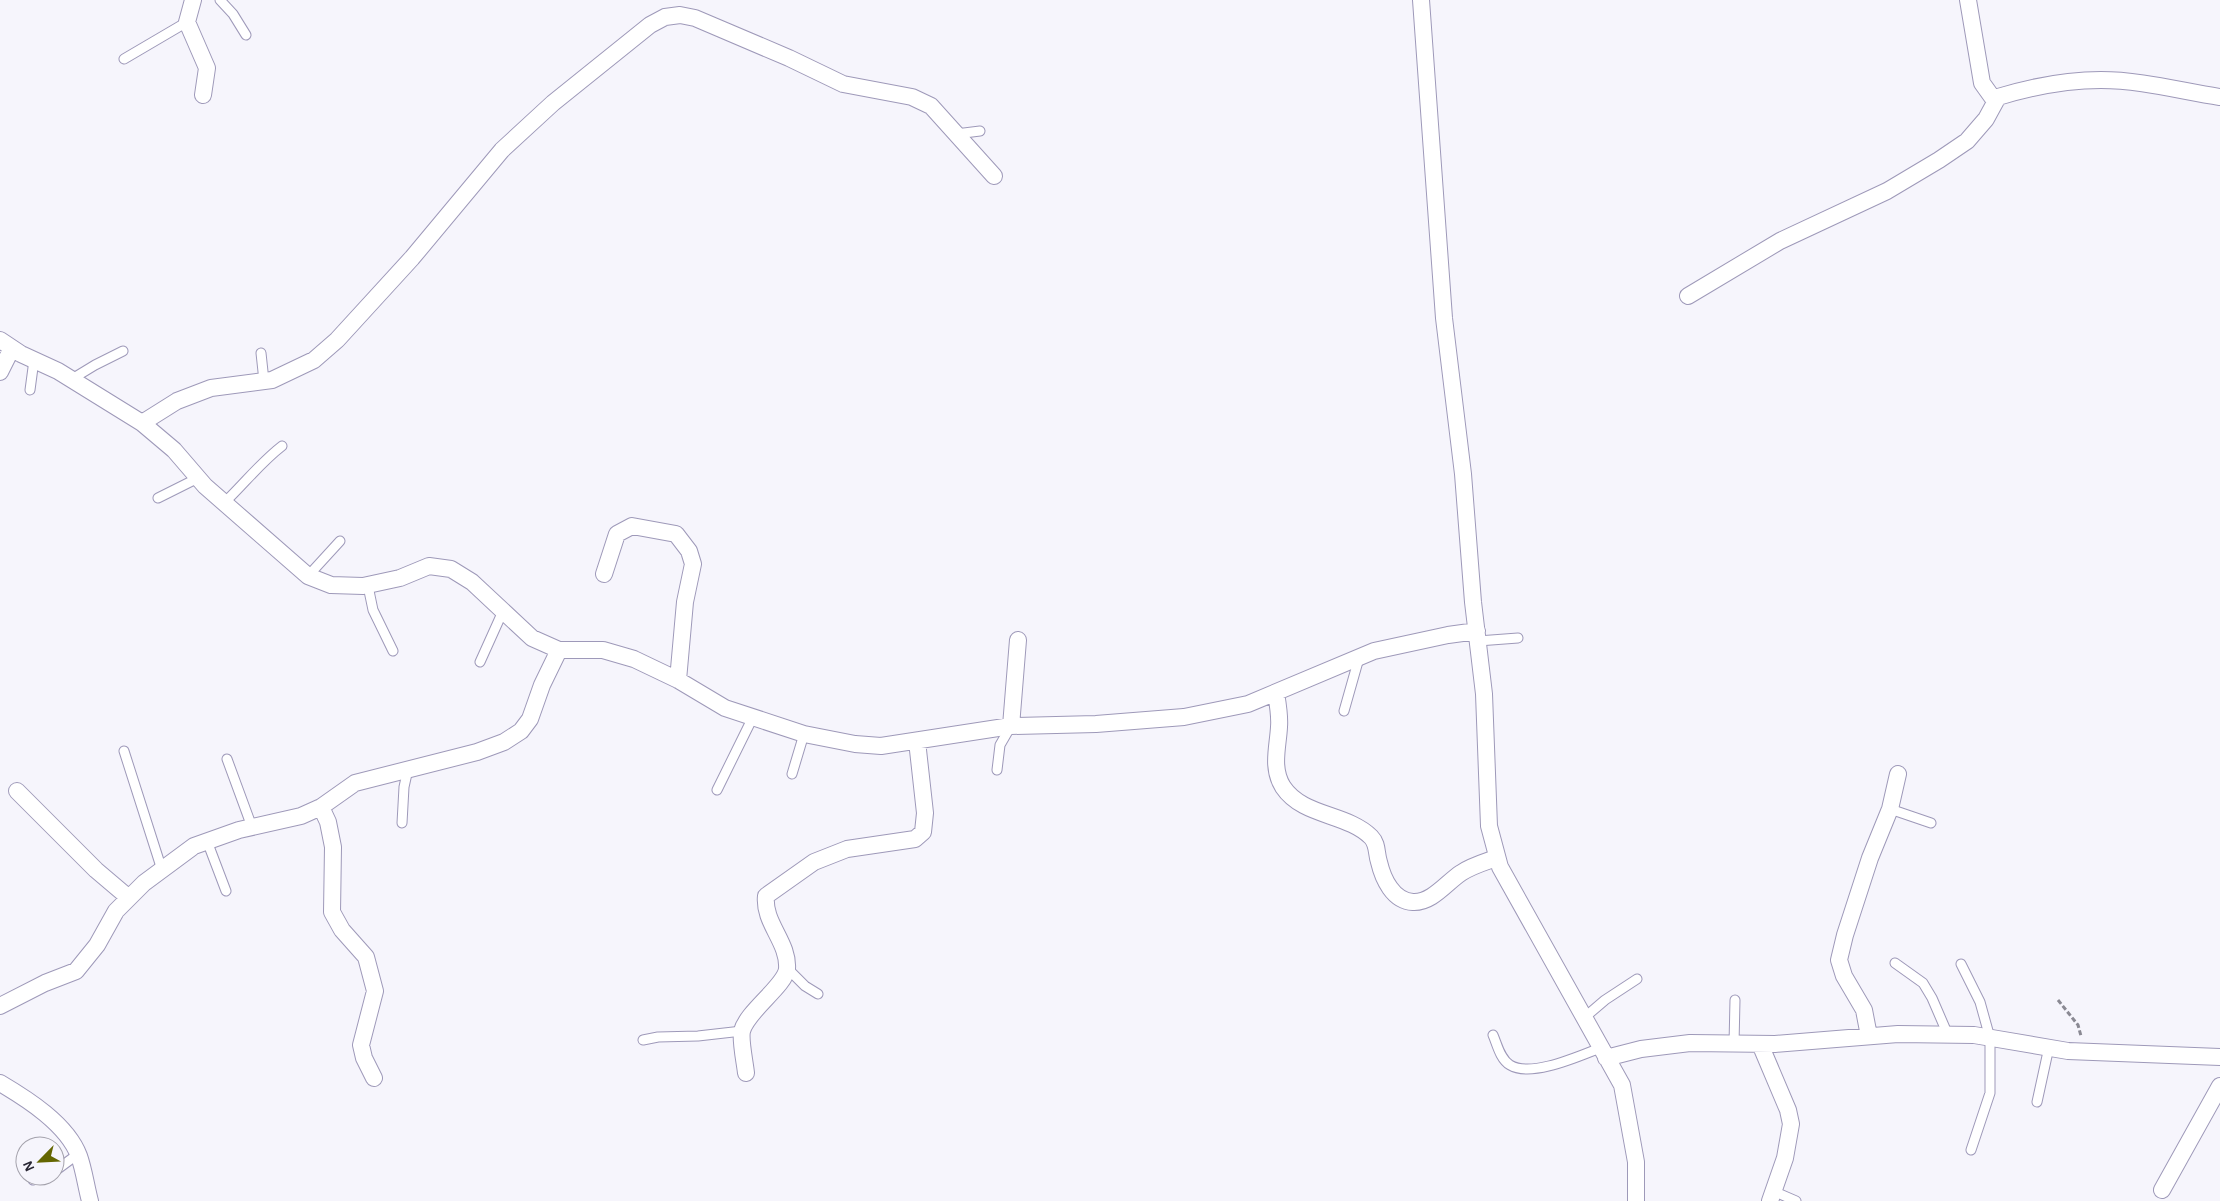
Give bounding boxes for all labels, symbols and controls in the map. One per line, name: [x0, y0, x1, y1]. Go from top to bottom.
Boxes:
north arrow: [15, 1136, 65, 1186]
text: N: [21, 1159, 37, 1173]

